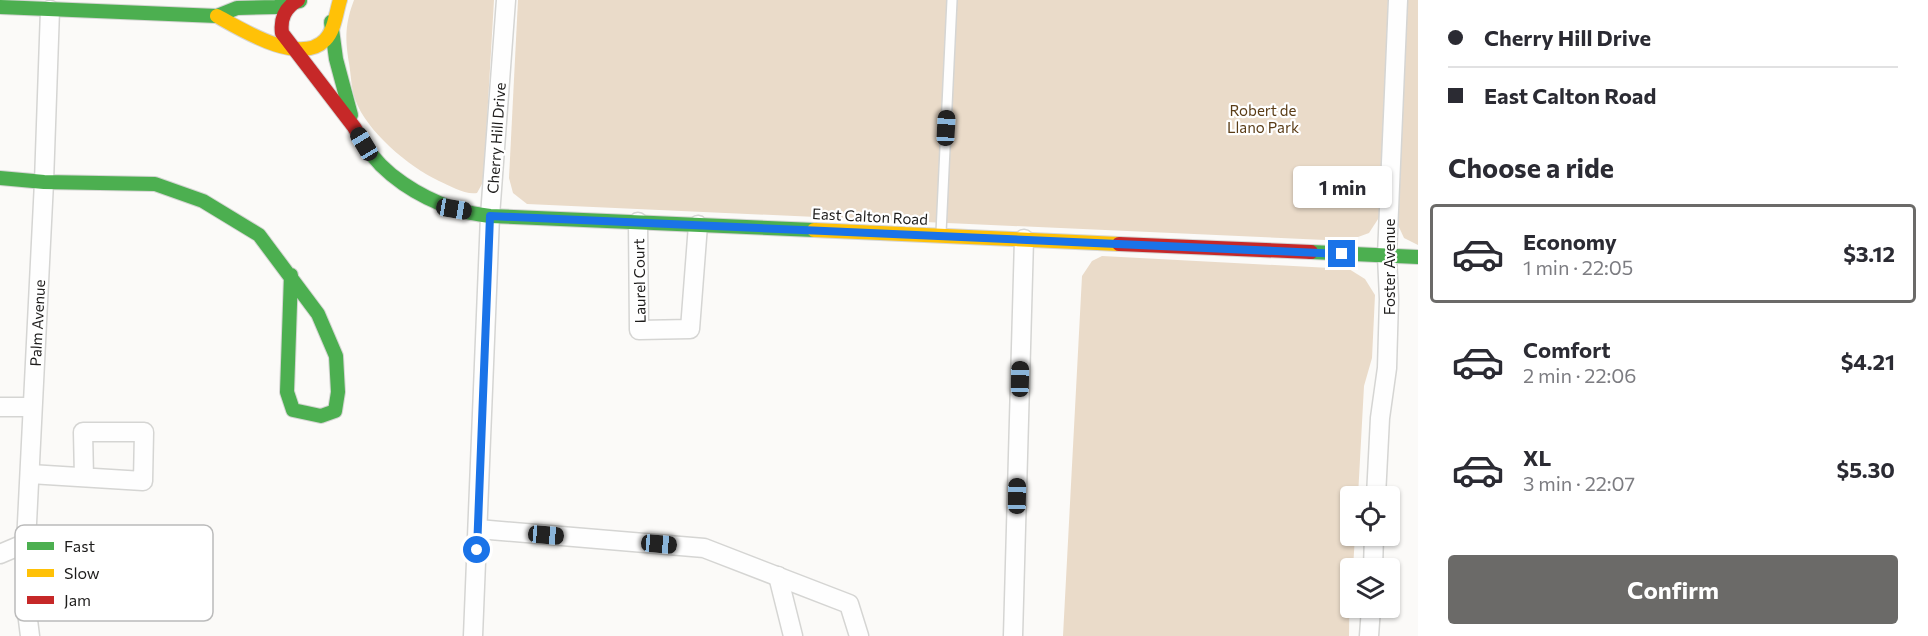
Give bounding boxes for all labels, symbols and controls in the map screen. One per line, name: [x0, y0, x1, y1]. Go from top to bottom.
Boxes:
text: Cherry Hill Drive: [1484, 24, 1651, 51]
street label: Cherry Hill Drive: [483, 82, 509, 194]
text: East Calton Road: [1484, 82, 1656, 109]
park label: Robert de Llano Park: [1227, 101, 1299, 136]
car: [936, 110, 956, 146]
car: [347, 124, 381, 164]
text: Choose a ride: [1448, 151, 1614, 184]
callout: 1 min: [1292, 167, 1392, 209]
text: 1 min: [1319, 175, 1366, 199]
car: [435, 197, 473, 221]
street label: East Calton Road: [812, 204, 928, 228]
street label: Foster Avenue: [1380, 219, 1398, 315]
icon: car: [1451, 227, 1505, 281]
text: Economy: [1523, 228, 1617, 255]
street label: Laurel Court: [629, 238, 649, 324]
route end: [1328, 240, 1355, 267]
text: $3.12: [1843, 240, 1895, 267]
text: 1 min · 22:05: [1523, 255, 1633, 279]
street label: Palm Avenue: [26, 279, 48, 367]
icon: car: [1451, 335, 1505, 389]
text: Comfort: [1523, 336, 1611, 363]
text: $4.21: [1841, 348, 1895, 375]
car: [1011, 361, 1029, 397]
text: 2 min · 22:06: [1523, 363, 1636, 387]
icon: car: [1451, 443, 1505, 497]
text: XL: [1523, 444, 1551, 471]
text: $5.30: [1837, 456, 1895, 483]
text: 3 min · 22:07: [1523, 471, 1635, 495]
car: [1008, 478, 1026, 514]
map controls: [1340, 486, 1400, 618]
button: locate: [1340, 486, 1400, 546]
car: [527, 524, 565, 546]
legend: [15, 525, 213, 621]
car: [640, 533, 678, 555]
text: Fast: [64, 536, 95, 555]
route start: [463, 536, 490, 563]
button: Confirm: [1448, 555, 1898, 624]
button: layers: [1340, 558, 1400, 618]
text: Slow: [64, 563, 100, 582]
text: Jam: [64, 590, 91, 609]

